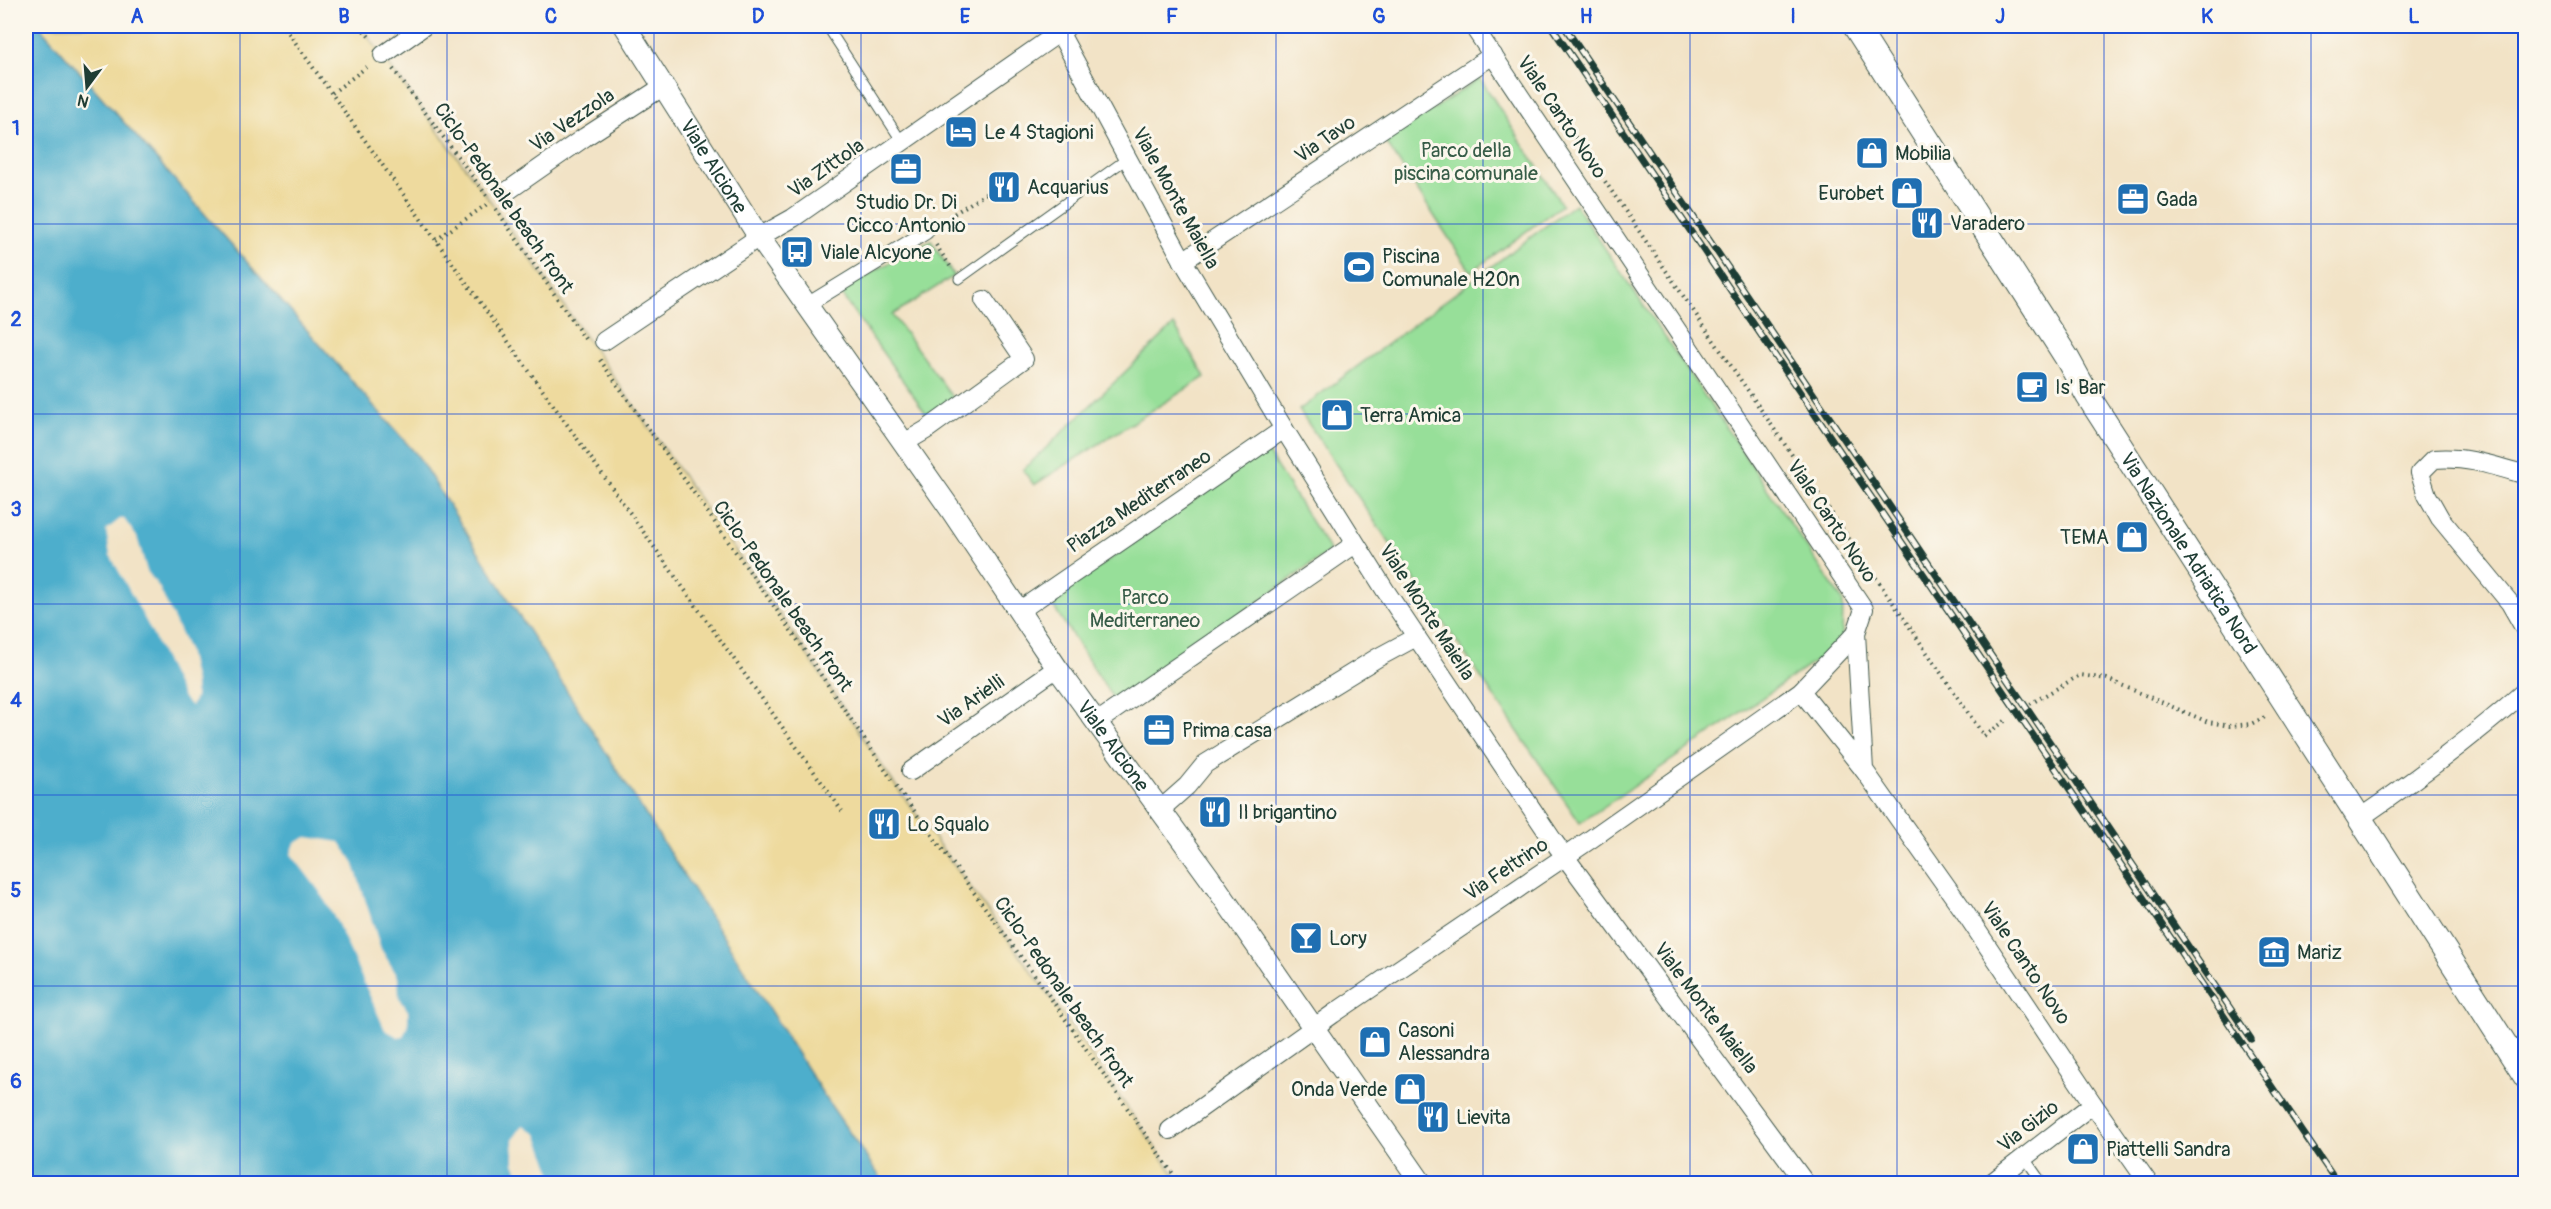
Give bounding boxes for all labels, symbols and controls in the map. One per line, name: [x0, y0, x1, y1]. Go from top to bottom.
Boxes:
text: A: [131, 4, 144, 29]
text: B: [338, 4, 350, 29]
text: C: [545, 4, 557, 29]
text: D: [752, 4, 765, 29]
text: E: [960, 4, 971, 29]
text: F: [1166, 4, 1178, 29]
text: G: [1372, 4, 1386, 29]
text: H: [1580, 4, 1593, 29]
text: I: [1790, 4, 1796, 29]
text: J: [1995, 4, 2005, 29]
text: K: [2201, 4, 2213, 29]
text: L: [2408, 4, 2420, 29]
street label: Viale Canto Novo: [1512, 51, 1613, 184]
north arrow: [57, 57, 117, 117]
street label: Via Vezzola: [525, 83, 619, 157]
text: N: [75, 89, 91, 112]
street label: Ciclo-Pedonale beach front: [429, 98, 580, 299]
street label: Via Tavo: [1290, 109, 1360, 168]
street label: Viale Alcione: [675, 114, 753, 218]
hotel icon: Le 4 Stagioni: [943, 114, 979, 150]
text: 1: [12, 116, 20, 141]
place label: Le 4 Stagioni: [984, 120, 1093, 145]
street label: Viale Monte Maiella: [1127, 123, 1225, 273]
street label: Via Zittola: [783, 133, 869, 203]
shop icon: Mobilia: [1854, 135, 1890, 171]
park label: Parco della piscina comunale: [1394, 138, 1538, 186]
place label: Mobilia: [1895, 141, 1951, 166]
office icon: Studio Dr. Di Cicco Antonio: [888, 151, 924, 187]
restaurant icon: Acquarius: [986, 169, 1022, 205]
place label: Acquarius: [1027, 175, 1109, 200]
shop icon: Eurobet: [1889, 175, 1925, 211]
place label: Eurobet: [1818, 181, 1885, 206]
office icon: Gada: [2115, 181, 2151, 217]
place label: Gada: [2156, 187, 2198, 212]
place label: Studio Dr. Di Cicco Antonio: [846, 190, 966, 238]
restaurant icon: Varadero: [1909, 205, 1945, 241]
place label: Varadero: [1950, 211, 2025, 236]
bus stop icon: Viale Alcyone: [779, 234, 815, 270]
place label: Viale Alcyone: [820, 240, 932, 265]
place label: Piscina Comunale H2On: [1382, 244, 1520, 292]
sports icon: Piscina Comunale H2On: [1341, 249, 1377, 285]
text: 2: [10, 307, 22, 332]
cafe icon: Is' Bar: [2014, 369, 2050, 405]
place label: Is' Bar: [2055, 375, 2106, 400]
shop icon: Terra Amica: [1319, 397, 1355, 433]
place label: Terra Amica: [1360, 403, 1461, 428]
street label: Piazza Mediterraneo: [1062, 443, 1216, 559]
street label: Via Nazionale Adriatica Nord: [2115, 448, 2263, 658]
street label: Viale Canto Novo: [1782, 455, 1883, 588]
street label: Ciclo-Pedonale beach front: [708, 496, 859, 697]
text: 3: [10, 497, 22, 522]
shop icon: TEMA: [2114, 519, 2150, 555]
place label: TEMA: [2060, 525, 2109, 550]
street label: Viale Monte Maiella: [1373, 539, 1481, 685]
park label: Parco Mediterraneo: [1090, 585, 1200, 633]
street label: Via Arielli: [933, 669, 1009, 733]
text: 4: [10, 688, 22, 713]
street label: Viale Alcione: [1072, 695, 1155, 796]
office icon: Prima casa: [1141, 712, 1177, 748]
place label: Prima casa: [1182, 718, 1272, 743]
restaurant icon: Il brigantino: [1197, 794, 1233, 830]
place label: Il brigantino: [1238, 800, 1337, 825]
restaurant icon: Lo Squalo: [866, 806, 902, 842]
place label: Lo Squalo: [907, 812, 989, 837]
street label: Via Feltrino: [1459, 832, 1553, 906]
text: 5: [11, 878, 22, 903]
street label: Ciclo-Pedonale beach front: [989, 892, 1140, 1093]
street label: Viale Canto Novo: [1976, 897, 2077, 1030]
bar icon: Lory: [1288, 920, 1324, 956]
place label: Lory: [1329, 926, 1367, 951]
museum icon: Mariz: [2256, 934, 2292, 970]
street label: Viale Monte Maiella: [1648, 937, 1764, 1079]
place label: Mariz: [2297, 940, 2342, 965]
place label: Casoni Alessandra: [1398, 1018, 1490, 1066]
shop icon: Casoni Alessandra: [1357, 1024, 1393, 1060]
text: 6: [10, 1069, 22, 1094]
shop icon: Onda Verde: [1392, 1071, 1428, 1107]
place label: Onda Verde: [1291, 1077, 1387, 1102]
street label: Via Gizio: [1992, 1094, 2064, 1158]
restaurant icon: Lievita: [1415, 1099, 1451, 1135]
place label: Lievita: [1456, 1105, 1511, 1130]
shop icon: Piattelli Sandra: [2065, 1131, 2101, 1167]
place label: Piattelli Sandra: [2106, 1137, 2231, 1162]

